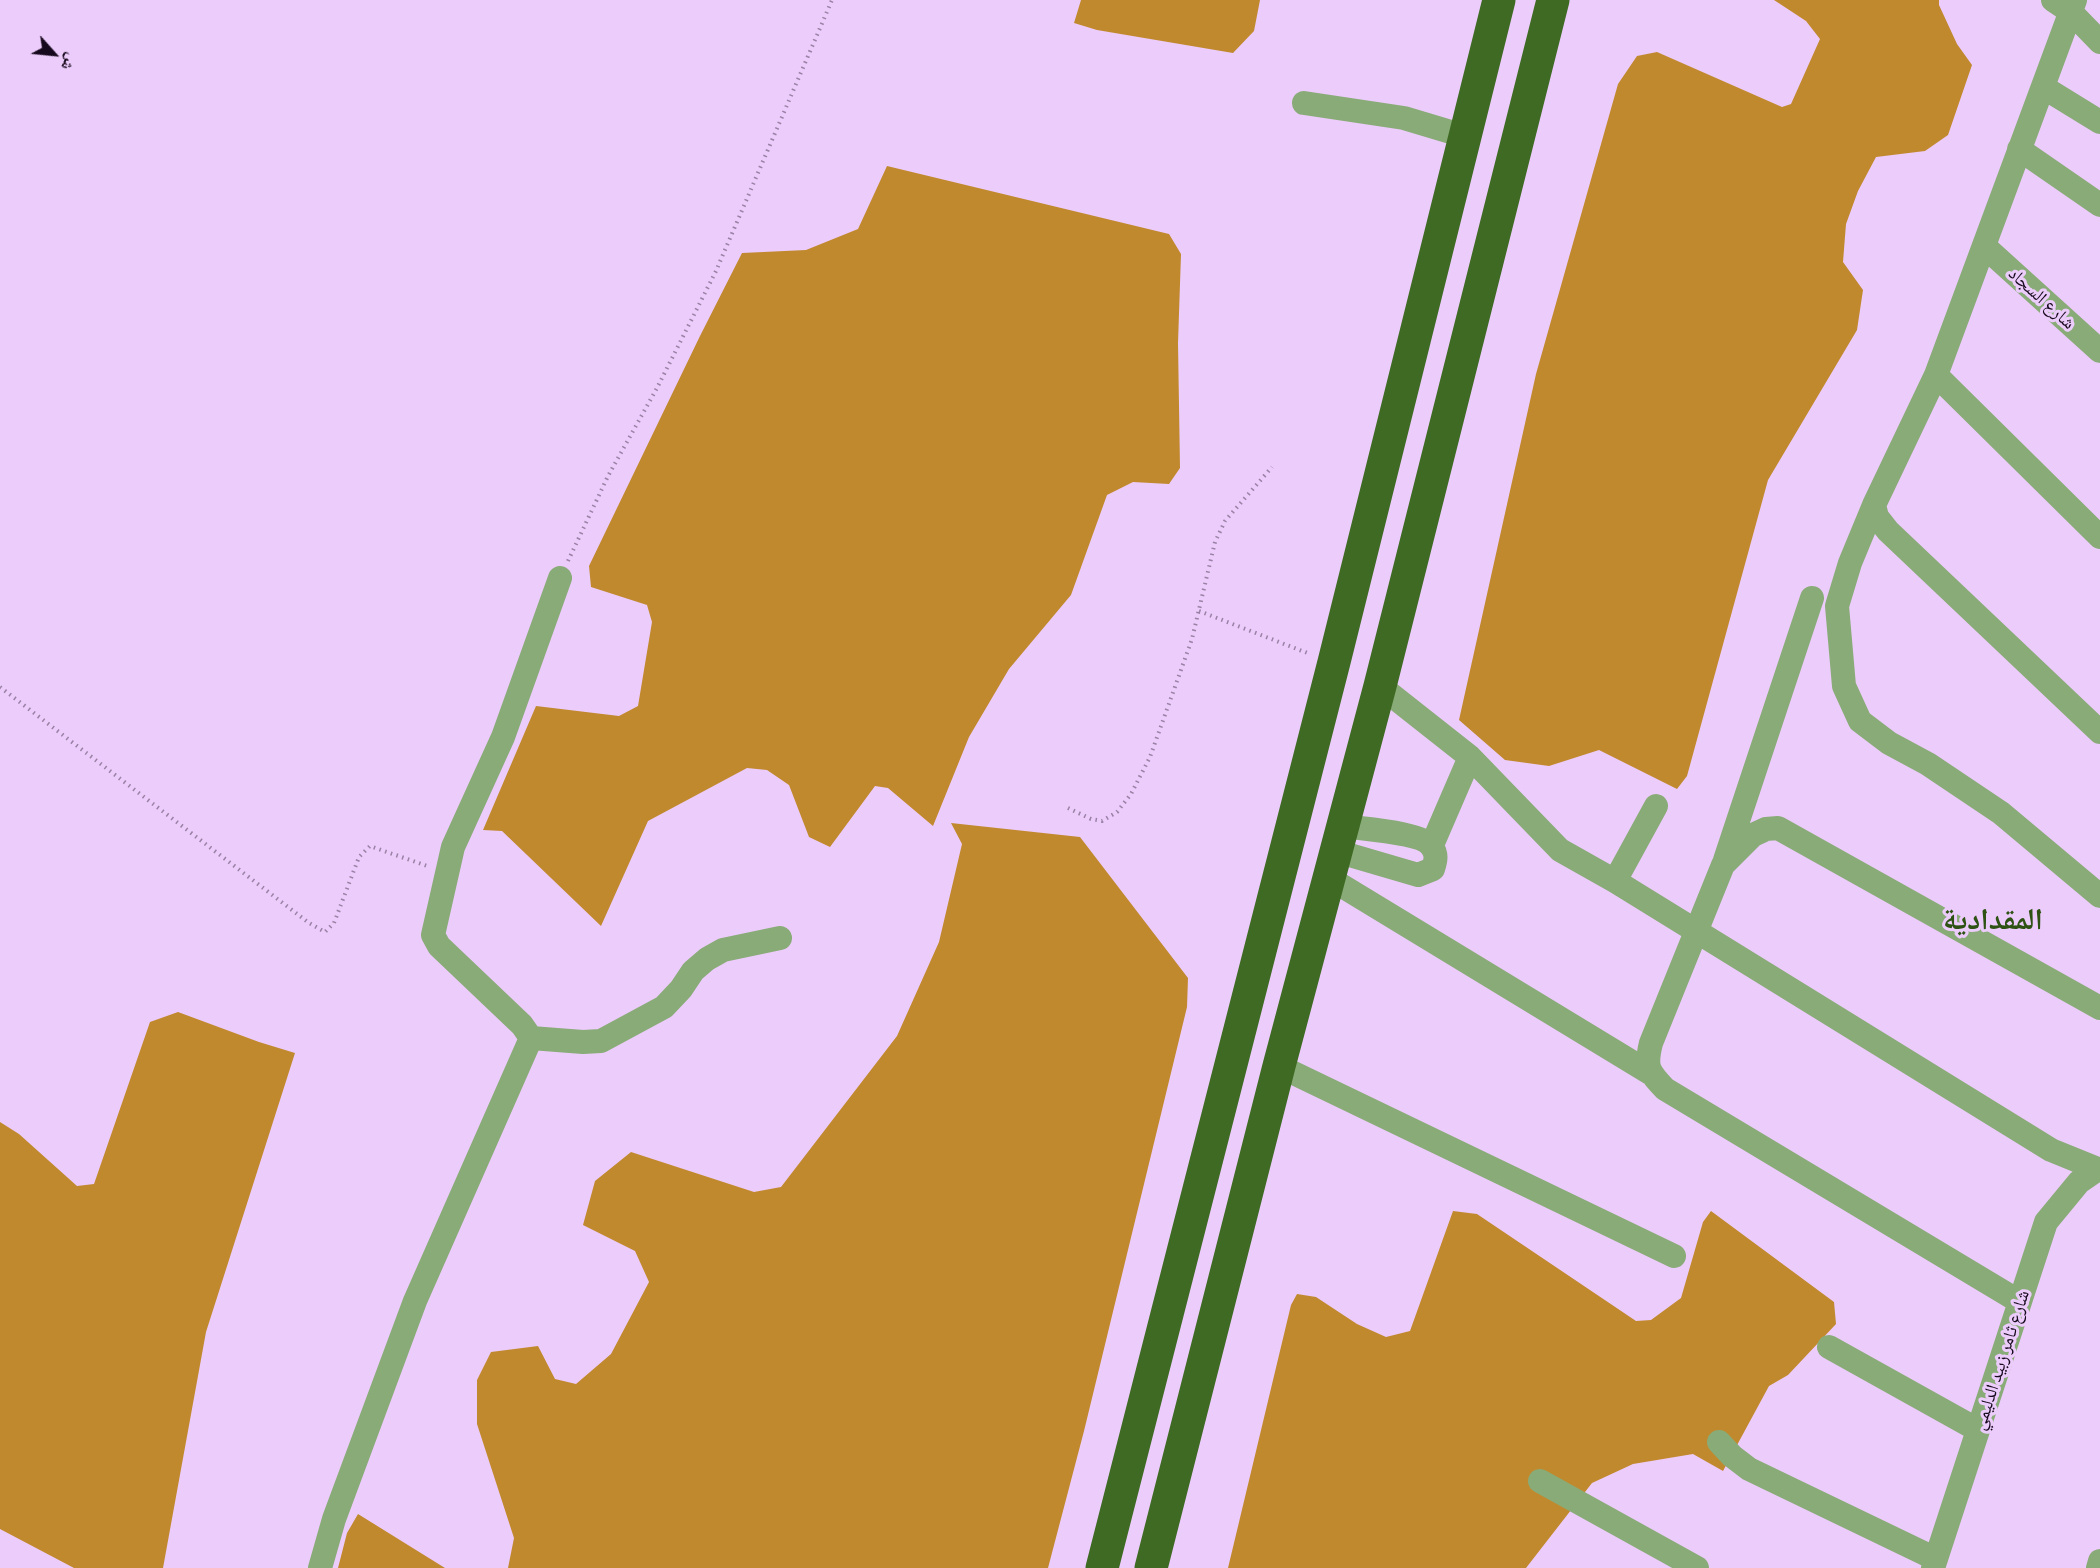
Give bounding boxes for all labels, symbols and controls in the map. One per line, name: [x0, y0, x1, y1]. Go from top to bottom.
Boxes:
north arrow: [24, 24, 84, 84]
text: ش: [58, 51, 83, 74]
street label: شارع السجاد: [2004, 262, 2080, 334]
district label: المقدادیة: [1943, 901, 2043, 937]
street label: شارع ثامر زبيد الدليمي: [1968, 1287, 2034, 1433]

